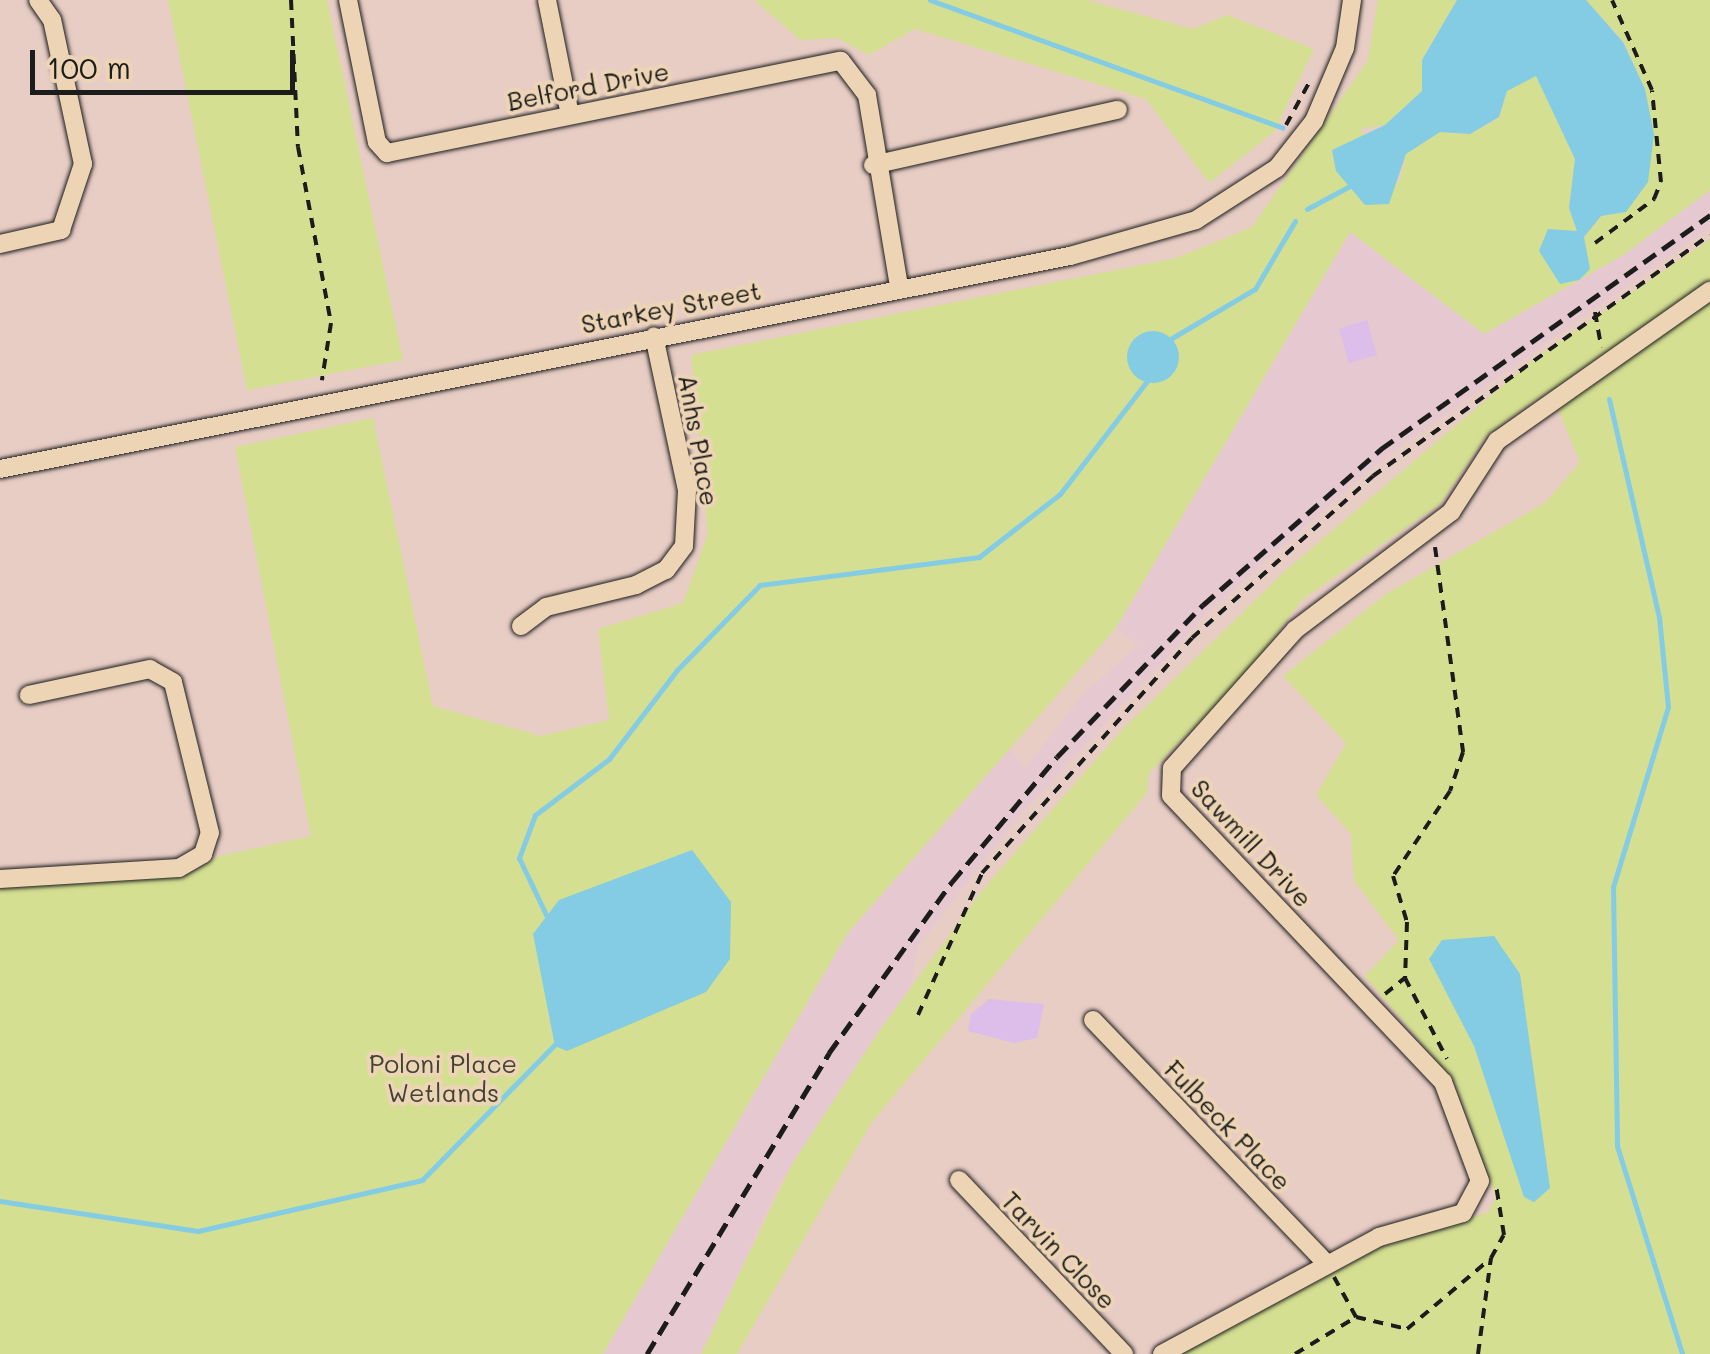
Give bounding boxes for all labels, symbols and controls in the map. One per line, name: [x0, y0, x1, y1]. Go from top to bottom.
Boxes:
scale bar: [35, 30, 300, 92]
text: 100 m: [47, 47, 131, 87]
street label: Belford Drive: [504, 56, 672, 116]
street label: Starkey Street: [579, 275, 763, 339]
street label: Anhs Place: [673, 372, 725, 508]
street label: Sawmill Drive: [1185, 773, 1319, 913]
park label: Poloni Place Wetlands: [369, 1049, 517, 1108]
street label: Fulbeck Place: [1159, 1054, 1297, 1196]
street label: Tarvin Close: [996, 1185, 1122, 1315]

